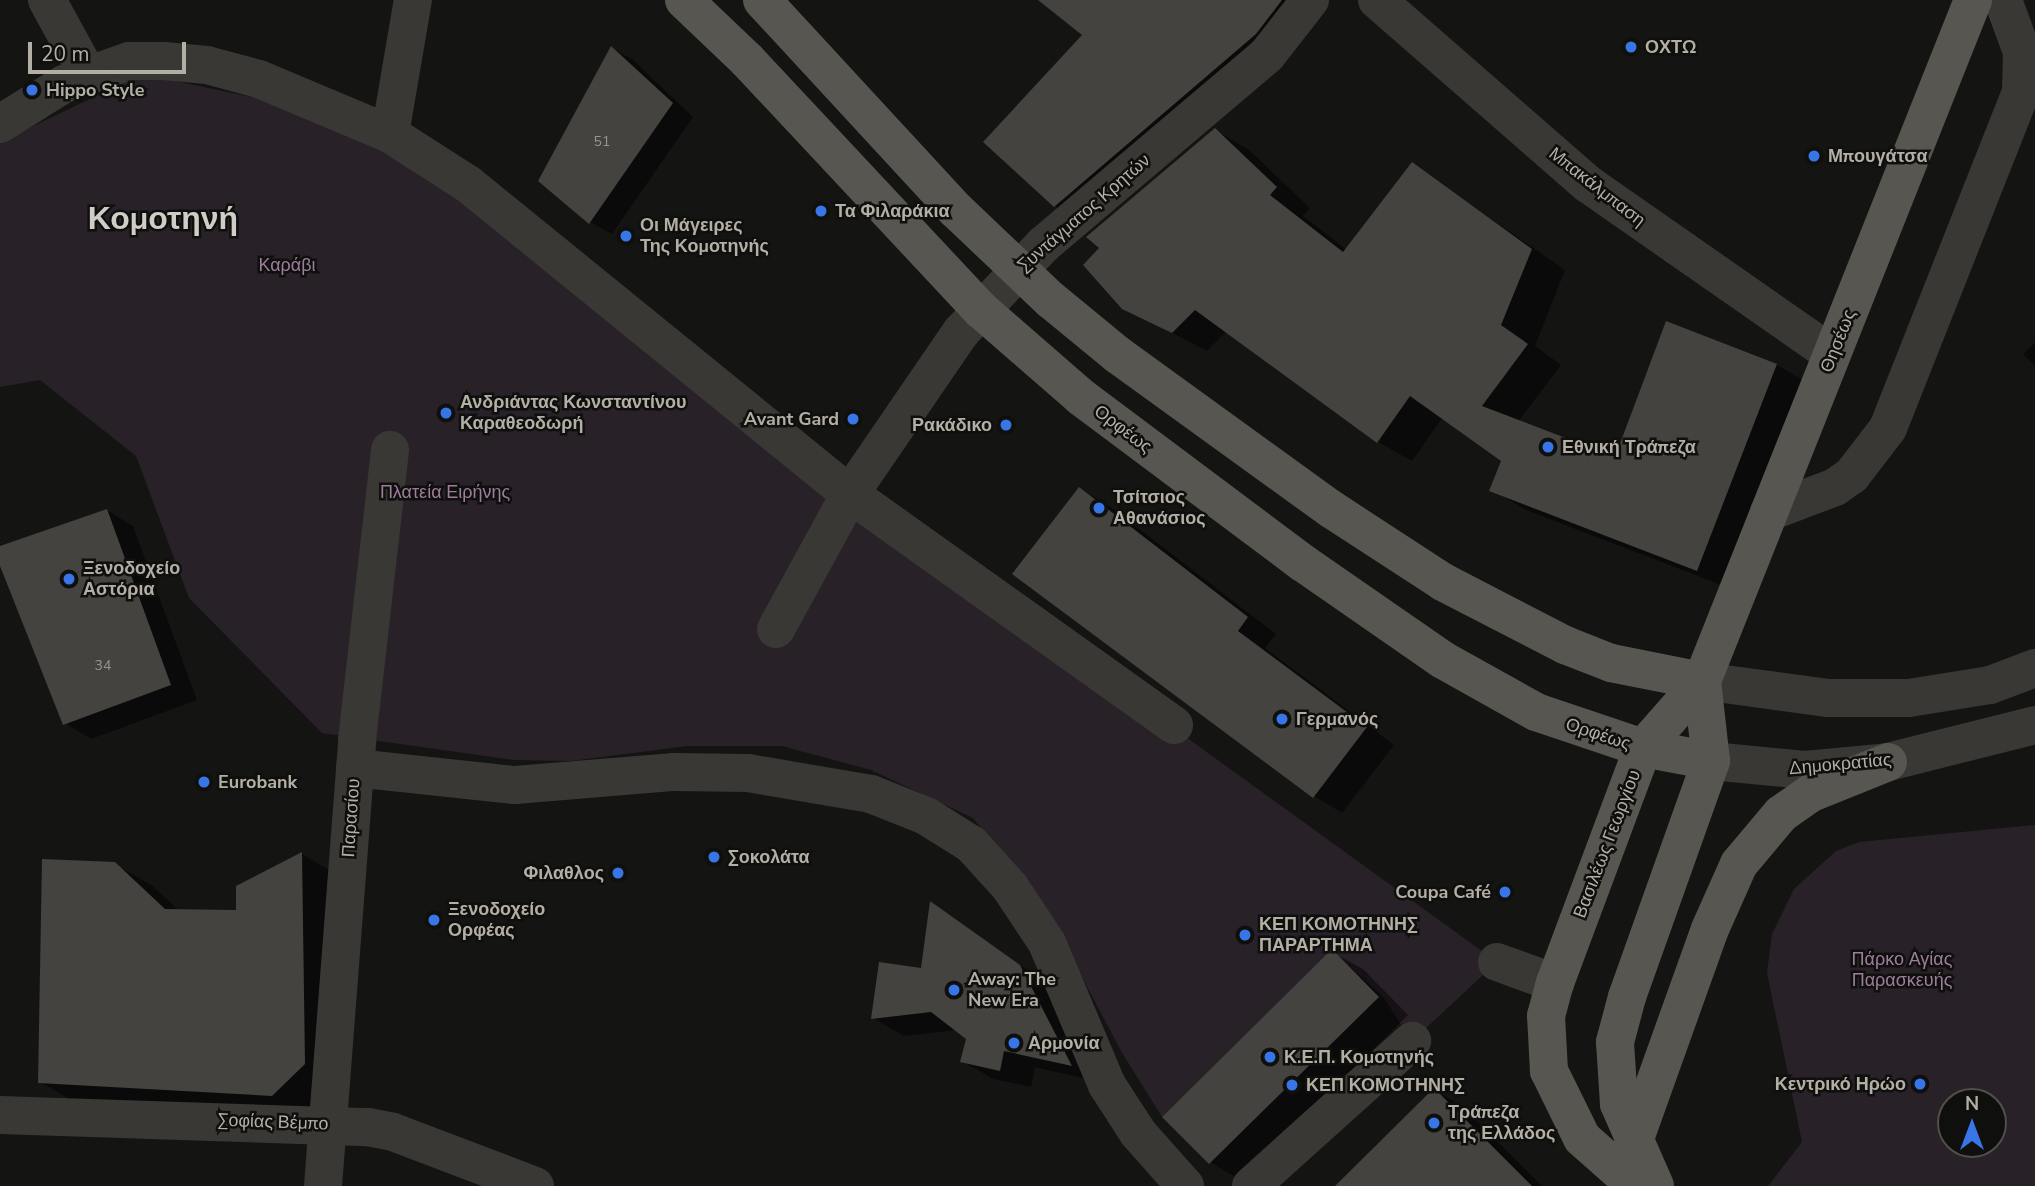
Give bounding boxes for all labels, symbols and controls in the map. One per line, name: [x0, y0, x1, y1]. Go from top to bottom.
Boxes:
scale bar: [32, 28, 189, 72]
place label: ΟΧΤΩ: [1645, 36, 1696, 58]
marker: ΟΧΤΩ: [1623, 39, 1639, 55]
text: 20 m: [41, 40, 90, 68]
place label: Hippo Style: [46, 79, 145, 101]
marker: Hippo Style: [24, 82, 40, 98]
house number: 51: [594, 134, 610, 150]
street label: Μπακάλμπαση: [1545, 143, 1649, 231]
place label: Μπουγάτσα: [1828, 145, 1928, 167]
marker: Μπουγάτσα: [1806, 148, 1822, 164]
street label: Συντάγματος Κρητών: [1013, 149, 1155, 277]
district label: Κομοτηνή: [88, 200, 238, 238]
place label: Τα Φιλαράκια: [835, 200, 950, 222]
marker: Τα Φιλαράκια: [813, 203, 829, 219]
place label: Οι Μάγειρες Της Κομοτηνής: [640, 215, 769, 258]
marker: Οι Μάγειρες Της Κομοτηνής: [618, 228, 634, 244]
park label: Καράβι: [258, 254, 316, 276]
street label: Θησέως: [1816, 306, 1860, 376]
place label: Ανδριάντας Κωνσταντίνου Καραθεοδωρή: [460, 392, 687, 434]
street label: Ορφέως: [1090, 400, 1156, 458]
marker: Ανδριάντας Κωνσταντίνου Καραθεοδωρή: [438, 405, 454, 421]
place label: Avant Gard: [744, 408, 839, 430]
marker: Avant Gard: [845, 411, 861, 427]
place label: Ρακάδικο: [912, 414, 992, 436]
marker: Ρακάδικο: [998, 417, 1014, 433]
place label: Εθνική Τράπεζα: [1562, 436, 1696, 458]
marker: Εθνική Τράπεζα: [1540, 439, 1556, 455]
park label: Πλατεία Ειρήνης: [380, 481, 510, 503]
place label: Τσίτσιος Αθανάσιος: [1113, 487, 1206, 530]
marker: Τσίτσιος Αθανάσιος: [1091, 500, 1107, 516]
place label: Ξενοδοχείο Αστόρια: [83, 558, 180, 600]
marker: Ξενοδοχείο Αστόρια: [61, 571, 77, 587]
house number: 34: [95, 658, 111, 674]
place label: Γερμανός: [1296, 708, 1378, 730]
marker: Γερμανός: [1274, 711, 1290, 727]
street label: Ορφέως: [1563, 713, 1633, 755]
street label: Δημοκρατίας: [1788, 749, 1892, 779]
street label: Βασιλέως Γεωργίου: [1569, 767, 1645, 921]
place label: Eurobank: [218, 771, 297, 793]
marker: Eurobank: [196, 774, 212, 790]
street label: Παρασίου: [337, 778, 365, 858]
place label: Σοκολάτα: [728, 846, 810, 868]
marker: Σοκολάτα: [706, 849, 722, 865]
place label: Φιλαθλος: [523, 862, 604, 884]
marker: Φιλαθλος: [610, 865, 626, 881]
place label: Coupa Café: [1395, 881, 1491, 903]
marker: Coupa Café: [1497, 884, 1513, 900]
place label: Ξενοδοχείο Ορφέας: [448, 899, 545, 942]
marker: Ξενοδοχείο Ορφέας: [426, 912, 442, 928]
place label: ΚΕΠ ΚΟΜΟΤΗΝΗΣ ΠΑΡΑΡΤΗΜΑ: [1259, 914, 1418, 956]
marker: ΚΕΠ ΚΟΜΟΤΗΝΗΣ ΠΑΡΑΡΤΗΜΑ: [1237, 927, 1253, 943]
park label: Πάρκο Αγίας Παρασκευής: [1852, 949, 1952, 992]
place label: Away: The New Era: [968, 969, 1056, 1012]
marker: Away: The New Era: [946, 982, 962, 998]
place label: Αρμονία: [1028, 1032, 1100, 1054]
marker: Αρμονία: [1006, 1035, 1022, 1051]
place label: Κ.Ε.Π. Κομοτηνής: [1284, 1046, 1434, 1068]
marker: Κ.Ε.Π. Κομοτηνής: [1262, 1049, 1278, 1065]
place label: Κεντρικό Ηρώο: [1775, 1073, 1906, 1095]
place label: ΚΕΠ ΚΟΜΟΤΗΝΗΣ: [1306, 1074, 1465, 1096]
marker: Κεντρικό Ηρώο: [1912, 1076, 1928, 1092]
marker: ΚΕΠ ΚΟΜΟΤΗΝΗΣ: [1284, 1077, 1300, 1093]
north arrow: [1937, 1088, 2007, 1158]
text: N: [1965, 1091, 1979, 1117]
place label: Τράπεζα της Ελλάδος: [1448, 1102, 1555, 1144]
street label: Σοφίας Βέμπο: [217, 1109, 329, 1135]
marker: Τράπεζα της Ελλάδος: [1426, 1115, 1442, 1131]

